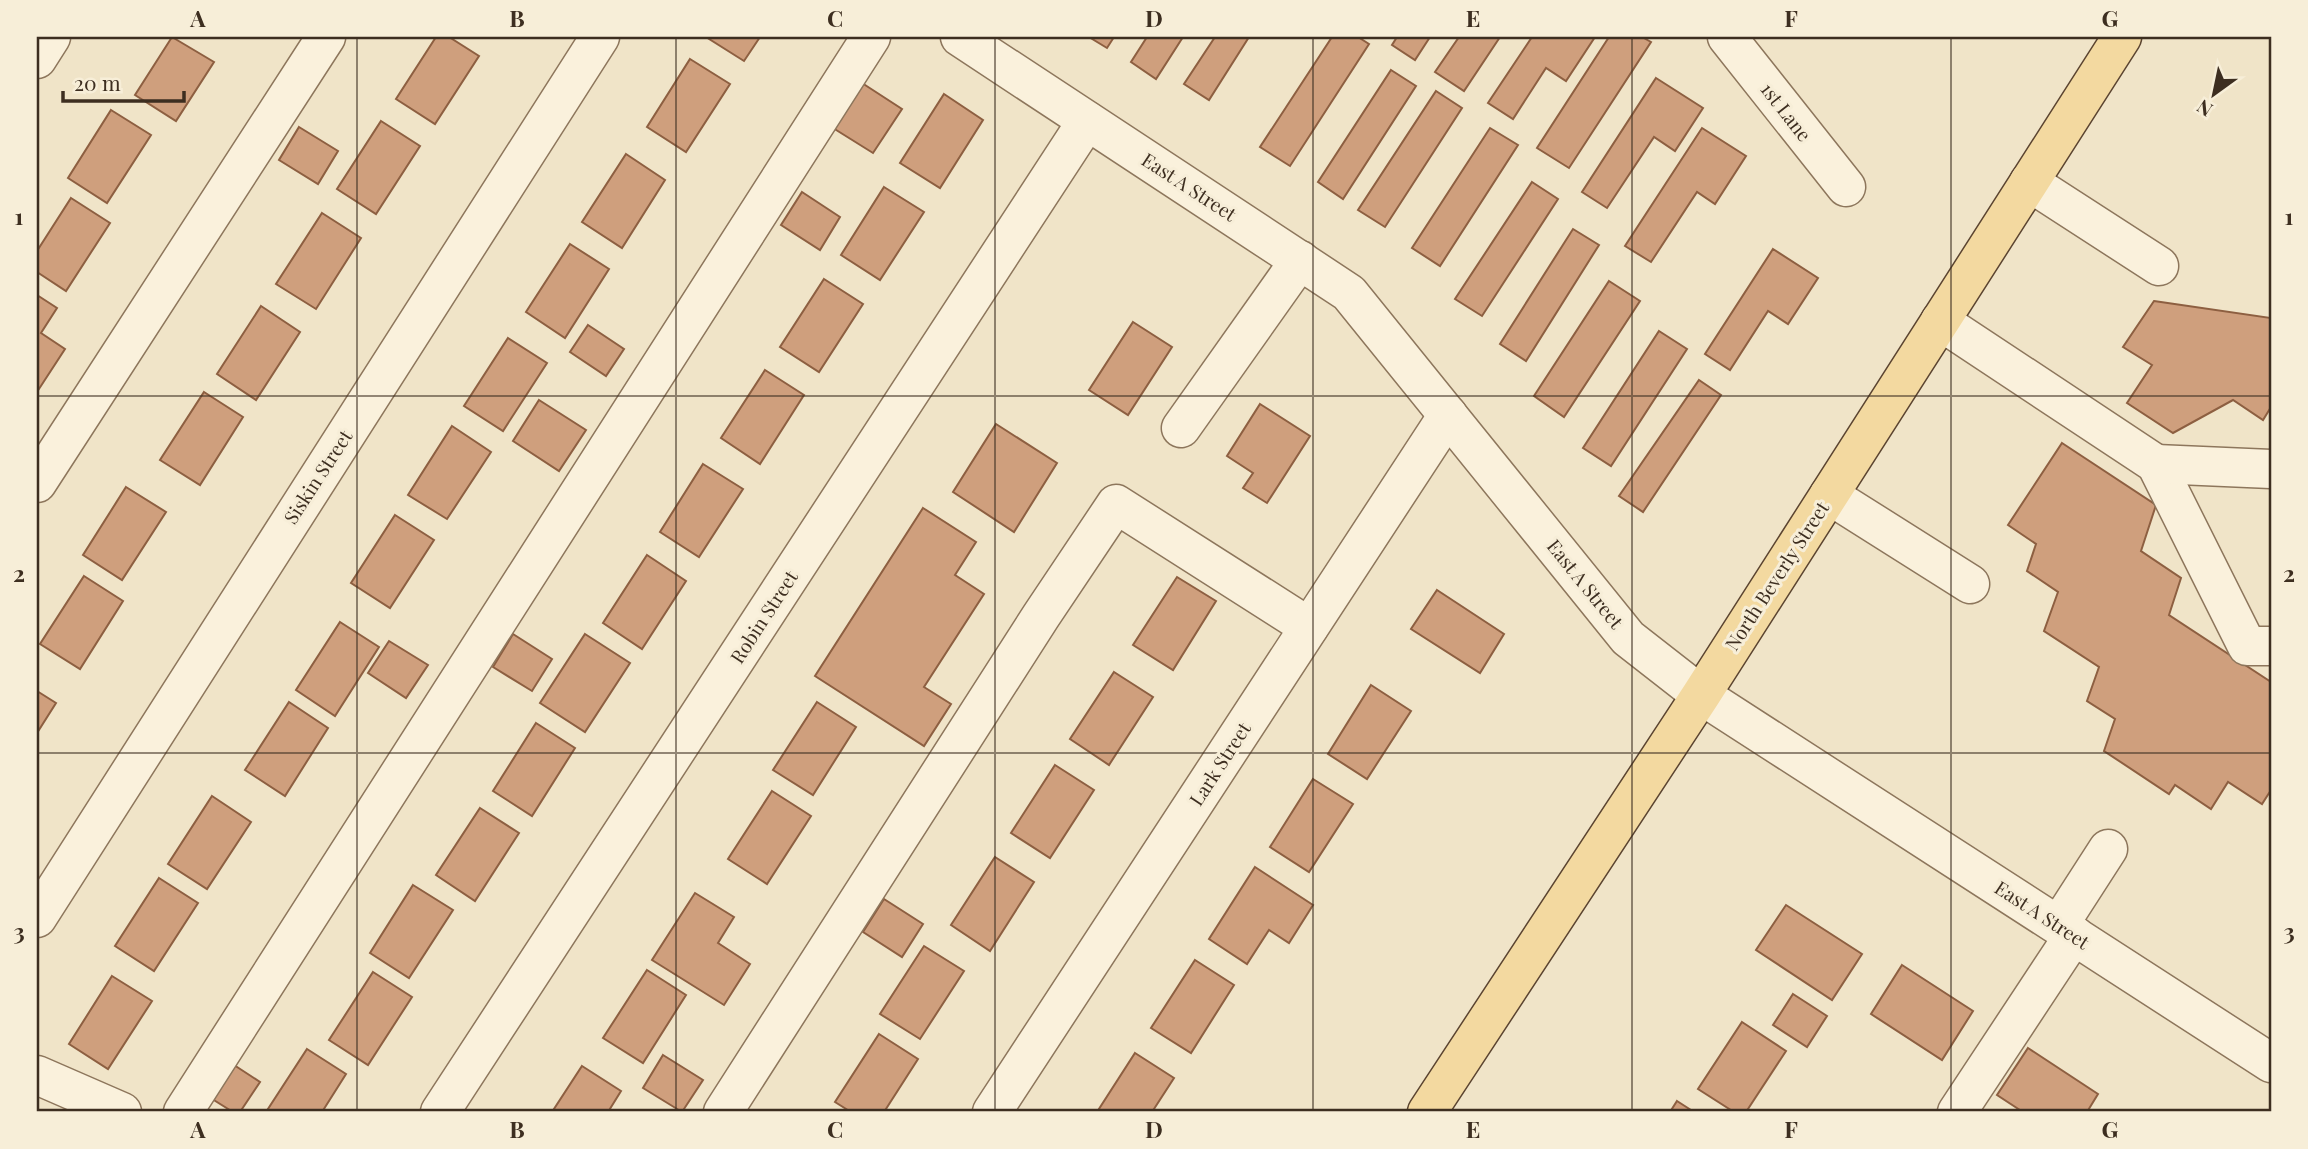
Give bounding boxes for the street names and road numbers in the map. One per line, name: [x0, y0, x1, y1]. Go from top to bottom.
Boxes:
street label: 1st Lane: [1756, 76, 1818, 146]
street label: East A Street: [1137, 146, 1242, 227]
street label: Siskin Street: [277, 424, 357, 529]
street label: North Beverly Street: [1718, 496, 1834, 655]
street label: East A Street: [1542, 533, 1630, 634]
street label: Robin Street: [723, 565, 803, 668]
street label: Lark Street: [1182, 716, 1256, 810]
street label: East A Street: [1990, 874, 2095, 955]

